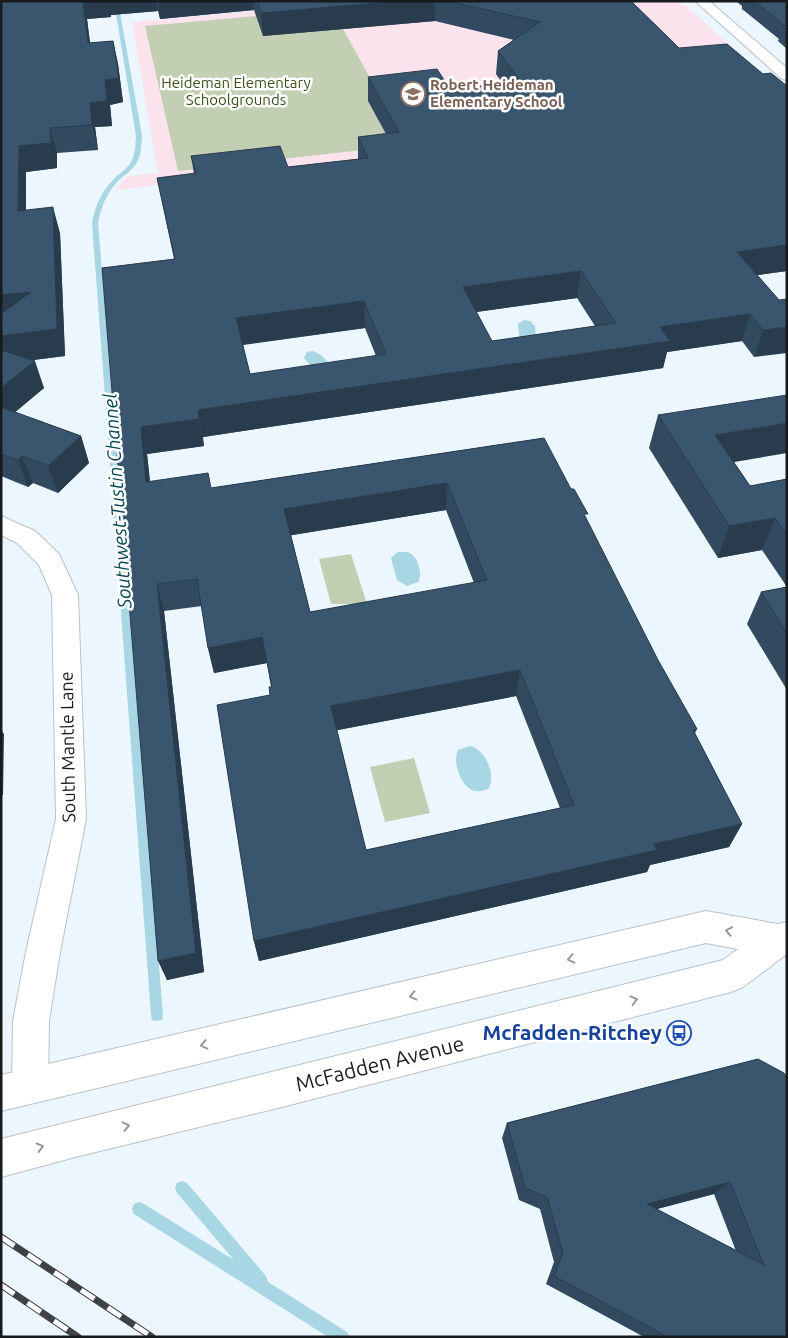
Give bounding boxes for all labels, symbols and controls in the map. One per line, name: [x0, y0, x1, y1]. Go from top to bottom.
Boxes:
park label: Heideman Elementary Schoolgrounds: [161, 74, 311, 108]
place label: Robert Heideman Elementary School: [430, 76, 563, 110]
school or university icon: Robert Heideman Elementary School: [400, 81, 426, 107]
water label: Southwest-Tustin Channel: [98, 392, 136, 610]
street label: South Mantle Lane: [56, 671, 78, 823]
one-way arrow: [725, 926, 734, 937]
one-way arrow: [566, 953, 575, 964]
one-way arrow: [408, 990, 417, 1001]
one-way arrow: [629, 995, 638, 1006]
place label: Mcfadden-Ritchey: [482, 1020, 662, 1044]
bus stop icon: Mcfadden-Ritchey: [666, 1020, 692, 1046]
street label: McFadden Avenue: [293, 1030, 466, 1096]
one-way arrow: [200, 1039, 209, 1050]
one-way arrow: [122, 1121, 131, 1132]
one-way arrow: [35, 1143, 44, 1153]

